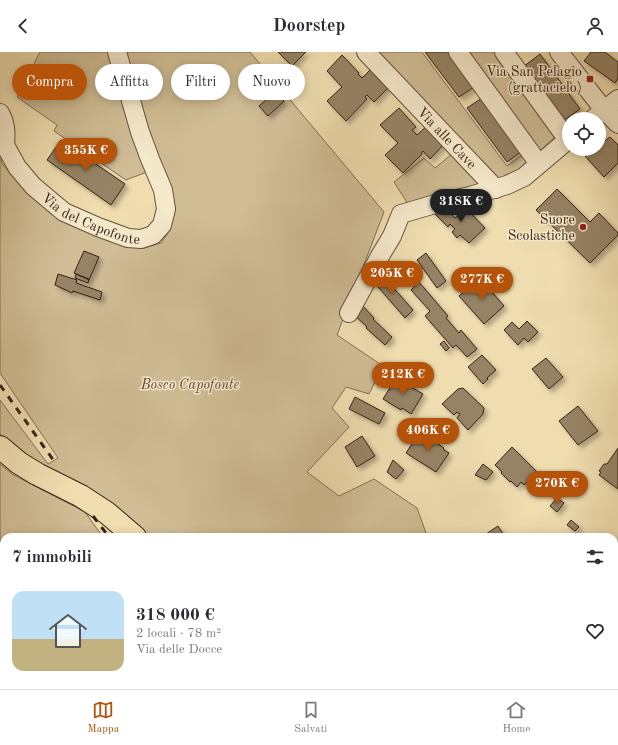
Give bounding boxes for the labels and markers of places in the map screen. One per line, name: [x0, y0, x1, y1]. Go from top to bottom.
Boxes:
place label: Via San Pelagio (grattacielo): [486, 65, 582, 95]
marker: Via San Pelagio (grattacielo): [585, 74, 595, 84]
pin: 355K €: [53, 138, 119, 172]
pin: 318K €: [428, 189, 494, 223]
place label: Suore Scolastiche: [508, 213, 575, 243]
marker: Suore Scolastiche: [578, 222, 588, 232]
pin: 205K €: [359, 261, 425, 295]
pin: 277K €: [449, 267, 515, 301]
pin: 212K €: [370, 362, 436, 396]
pin: 406K €: [395, 418, 461, 452]
pin: 270K €: [524, 471, 590, 505]

